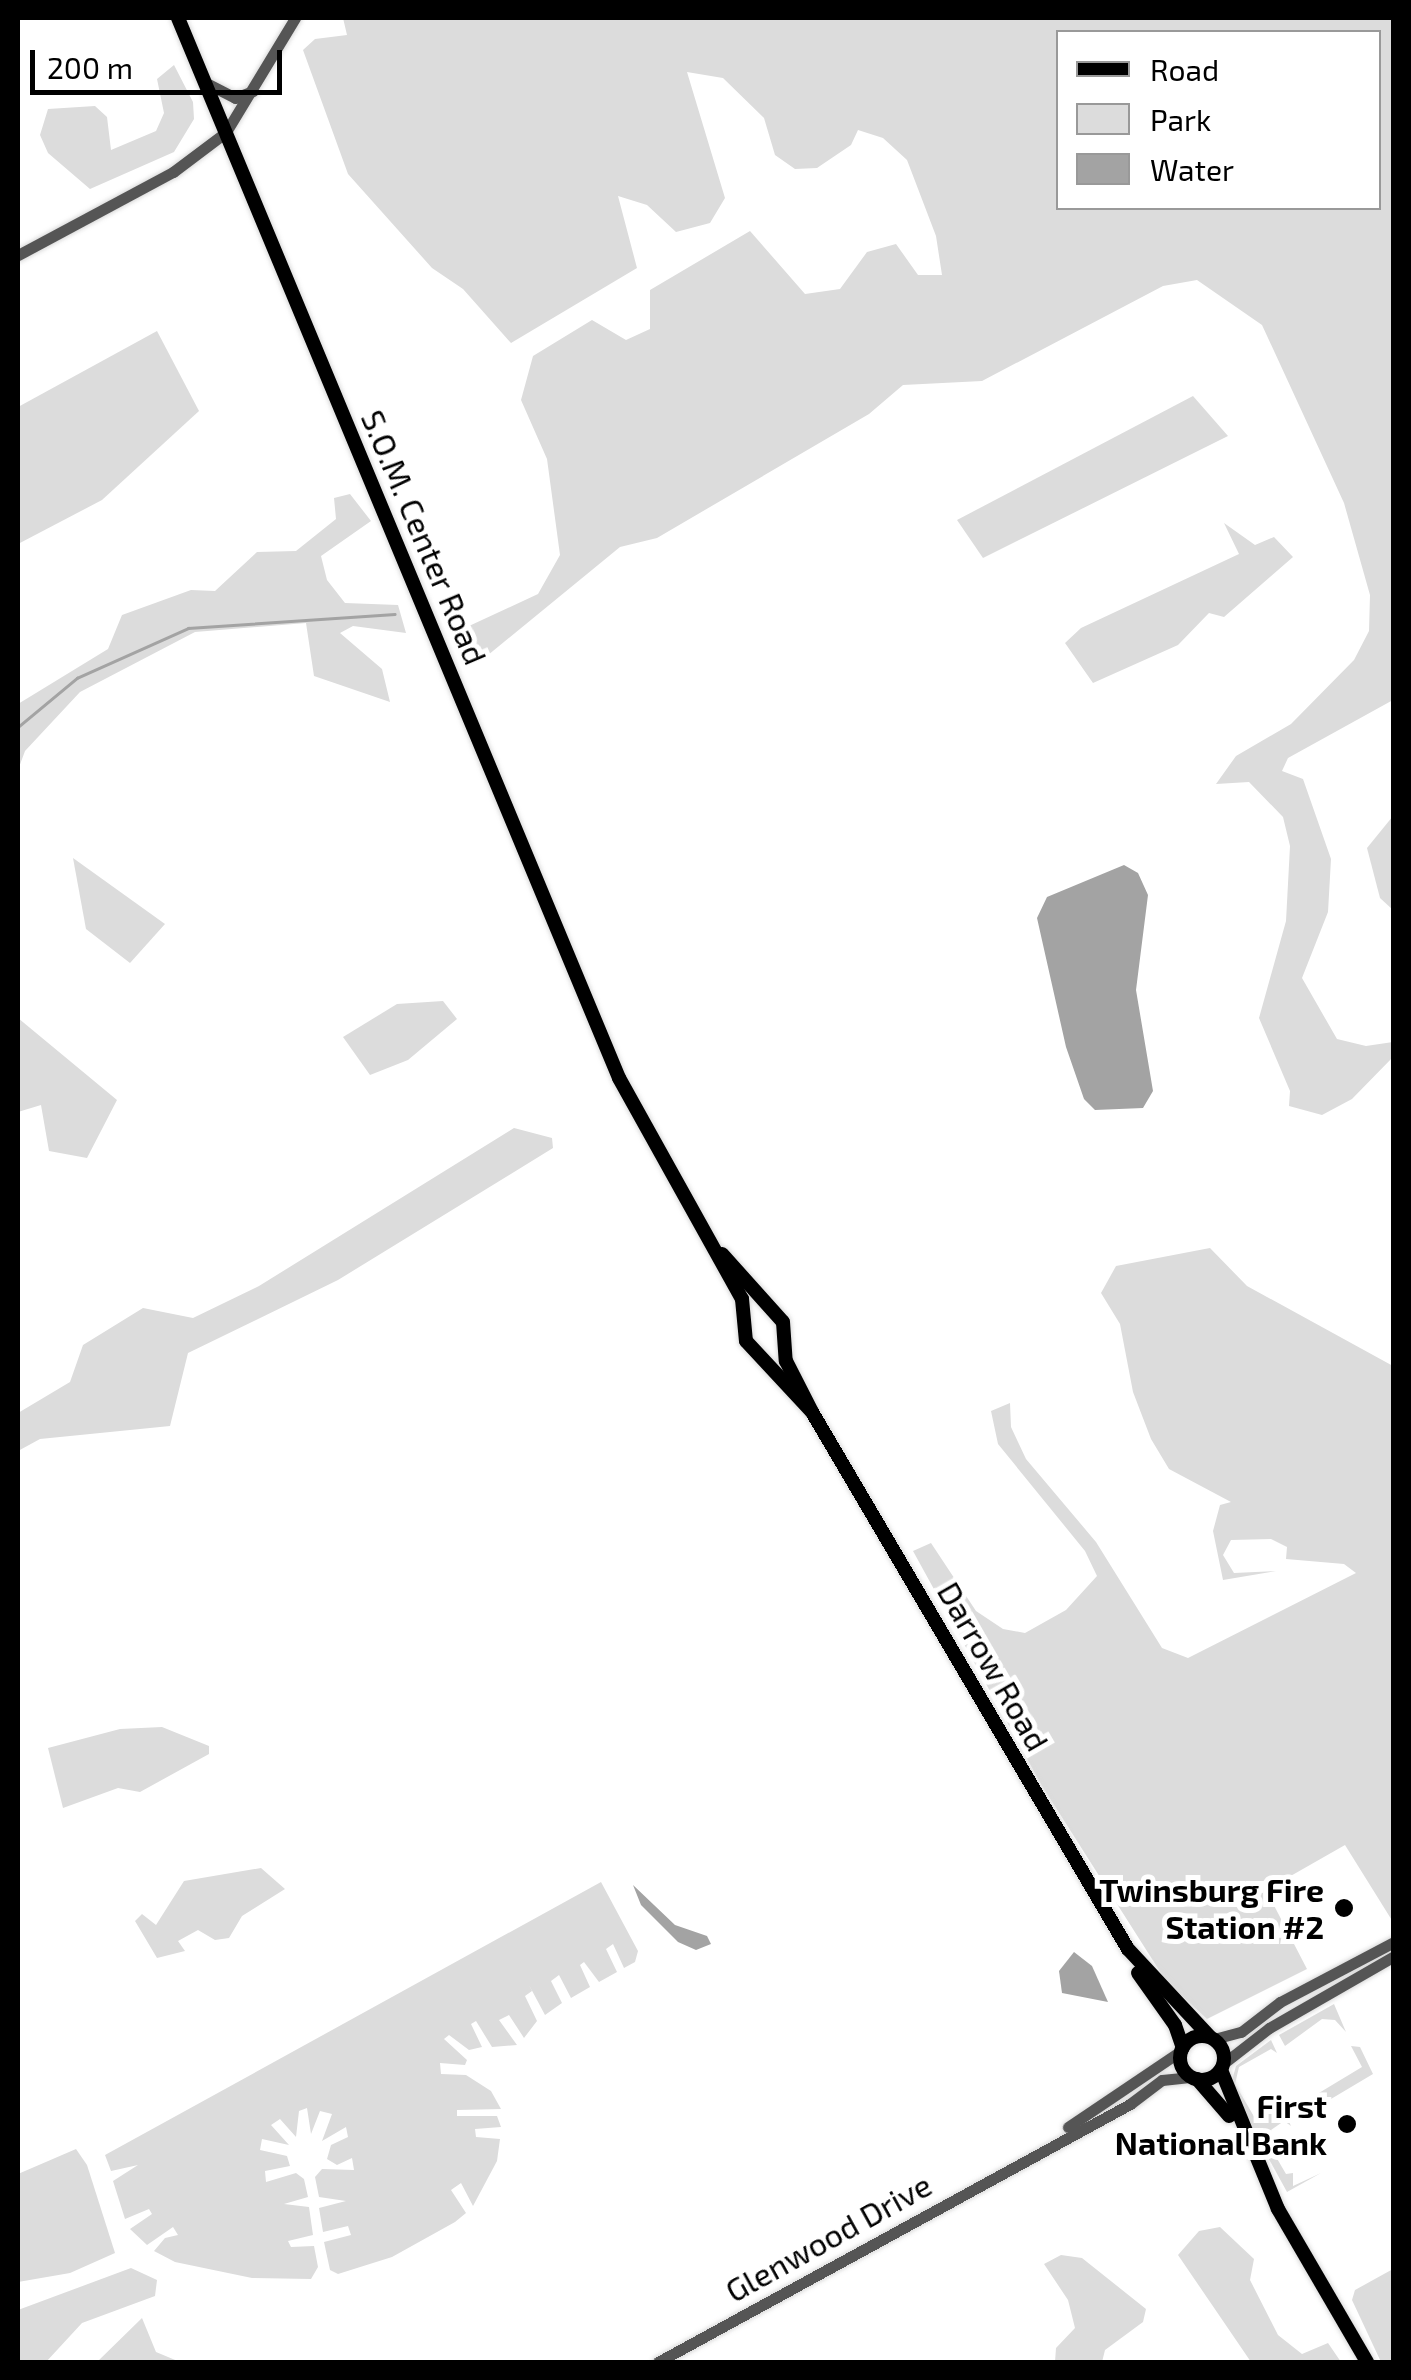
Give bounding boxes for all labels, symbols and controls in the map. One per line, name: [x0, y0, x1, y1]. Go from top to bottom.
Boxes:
scale bar: [35, 30, 288, 92]
legend: [1056, 30, 1381, 210]
text: 200 m: [47, 49, 133, 85]
text: Road: [1150, 51, 1219, 87]
text: Park: [1150, 101, 1211, 137]
text: Water: [1150, 151, 1234, 187]
street label: S.O.M. Center Road: [354, 404, 496, 670]
street label: Darrow Road: [930, 1574, 1058, 1758]
place label: Twinsburg Fire Station #2: [1099, 1871, 1324, 1946]
marker: Twinsburg Fire Station #2: [1333, 1897, 1355, 1919]
place label: First National Bank: [1114, 2087, 1327, 2162]
marker: First National Bank: [1336, 2113, 1358, 2135]
street label: Glenwood Drive: [718, 2165, 938, 2309]

